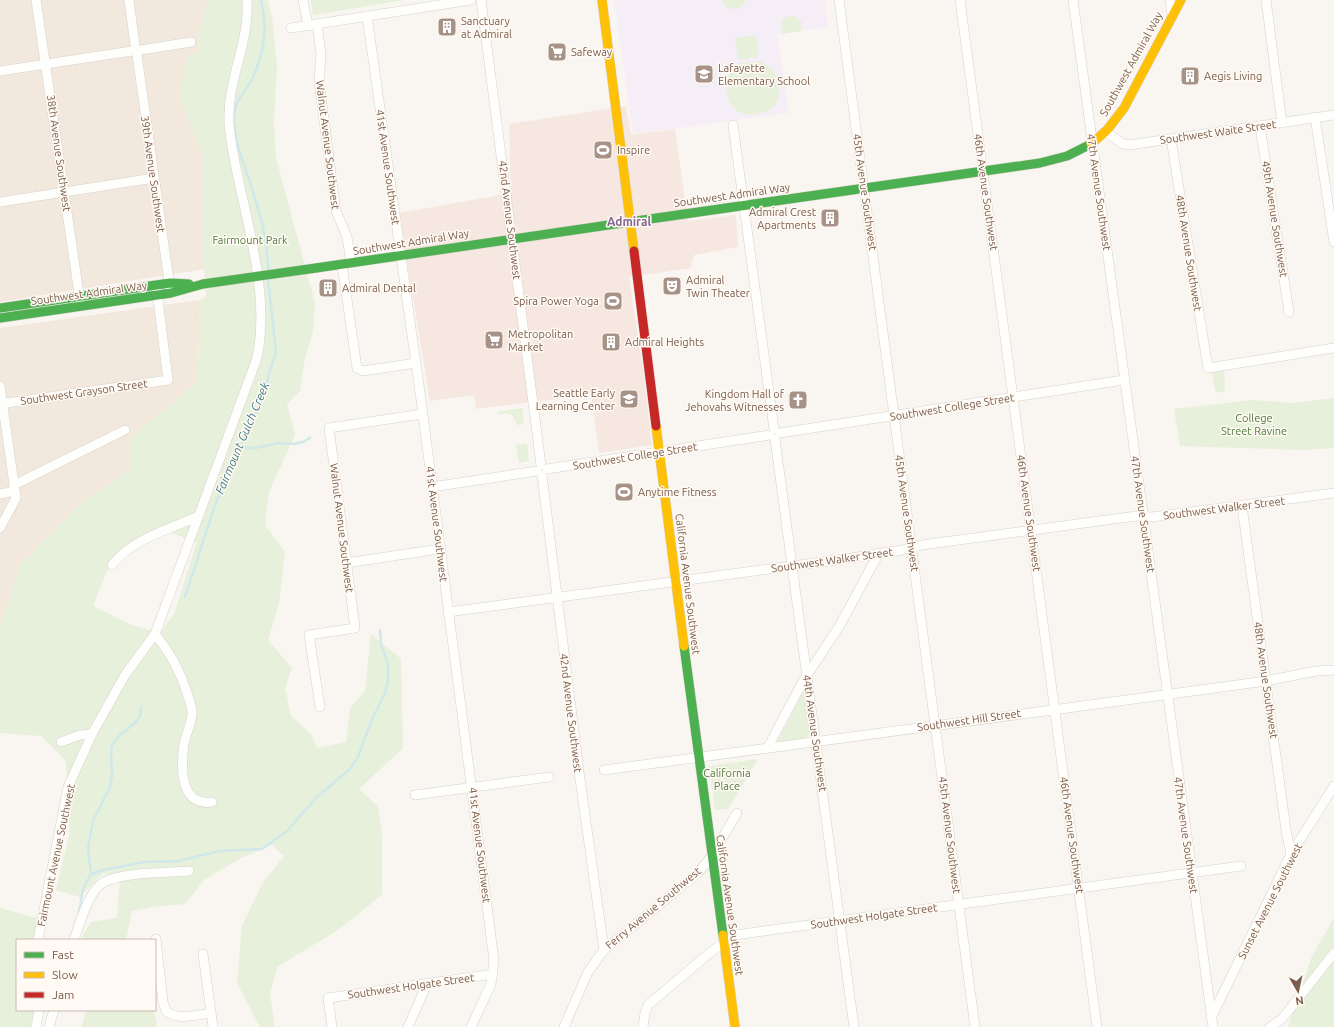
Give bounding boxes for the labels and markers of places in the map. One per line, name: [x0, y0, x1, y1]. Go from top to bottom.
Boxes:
place label: Sanctuary at Admiral: [461, 15, 512, 40]
building icon: Sanctuary at Admiral: [436, 16, 458, 38]
supermarket icon: Safeway: [546, 41, 568, 63]
place label: Safeway: [571, 46, 613, 58]
place label: Lafayette Elementary School: [718, 62, 810, 87]
school or university icon: Lafayette Elementary School: [693, 63, 715, 85]
building icon: Aegis Living: [1179, 65, 1201, 87]
place label: Aegis Living: [1204, 70, 1262, 82]
sports icon: Inspire: [592, 139, 614, 161]
place label: Inspire: [617, 144, 650, 156]
place label: Admiral Crest Apartments: [749, 206, 817, 231]
building icon: Admiral Crest Apartments: [819, 207, 841, 229]
place label: Admiral Twin Theater: [686, 274, 751, 299]
theatre icon: Admiral Twin Theater: [661, 275, 683, 297]
building icon: Admiral Dental: [317, 277, 339, 299]
place label: Admiral Dental: [342, 282, 416, 294]
sports icon: Spira Power Yoga: [602, 290, 624, 312]
place label: Spira Power Yoga: [513, 295, 599, 307]
place label: Metropolitan Market: [508, 328, 573, 353]
supermarket icon: Metropolitan Market: [483, 329, 505, 351]
building icon: Admiral Heights: [600, 331, 622, 353]
place label: Admiral Heights: [625, 336, 704, 348]
place label: Seattle Early Learning Center: [536, 387, 616, 412]
school or university icon: Seattle Early Learning Center: [618, 388, 640, 410]
place label: Kingdom Hall of Jehovahs Witnesses: [685, 388, 785, 413]
church icon: Kingdom Hall of Jehovahs Witnesses: [787, 389, 809, 411]
sports icon: Anytime Fitness: [613, 481, 635, 503]
place label: Anytime Fitness: [638, 486, 717, 498]

